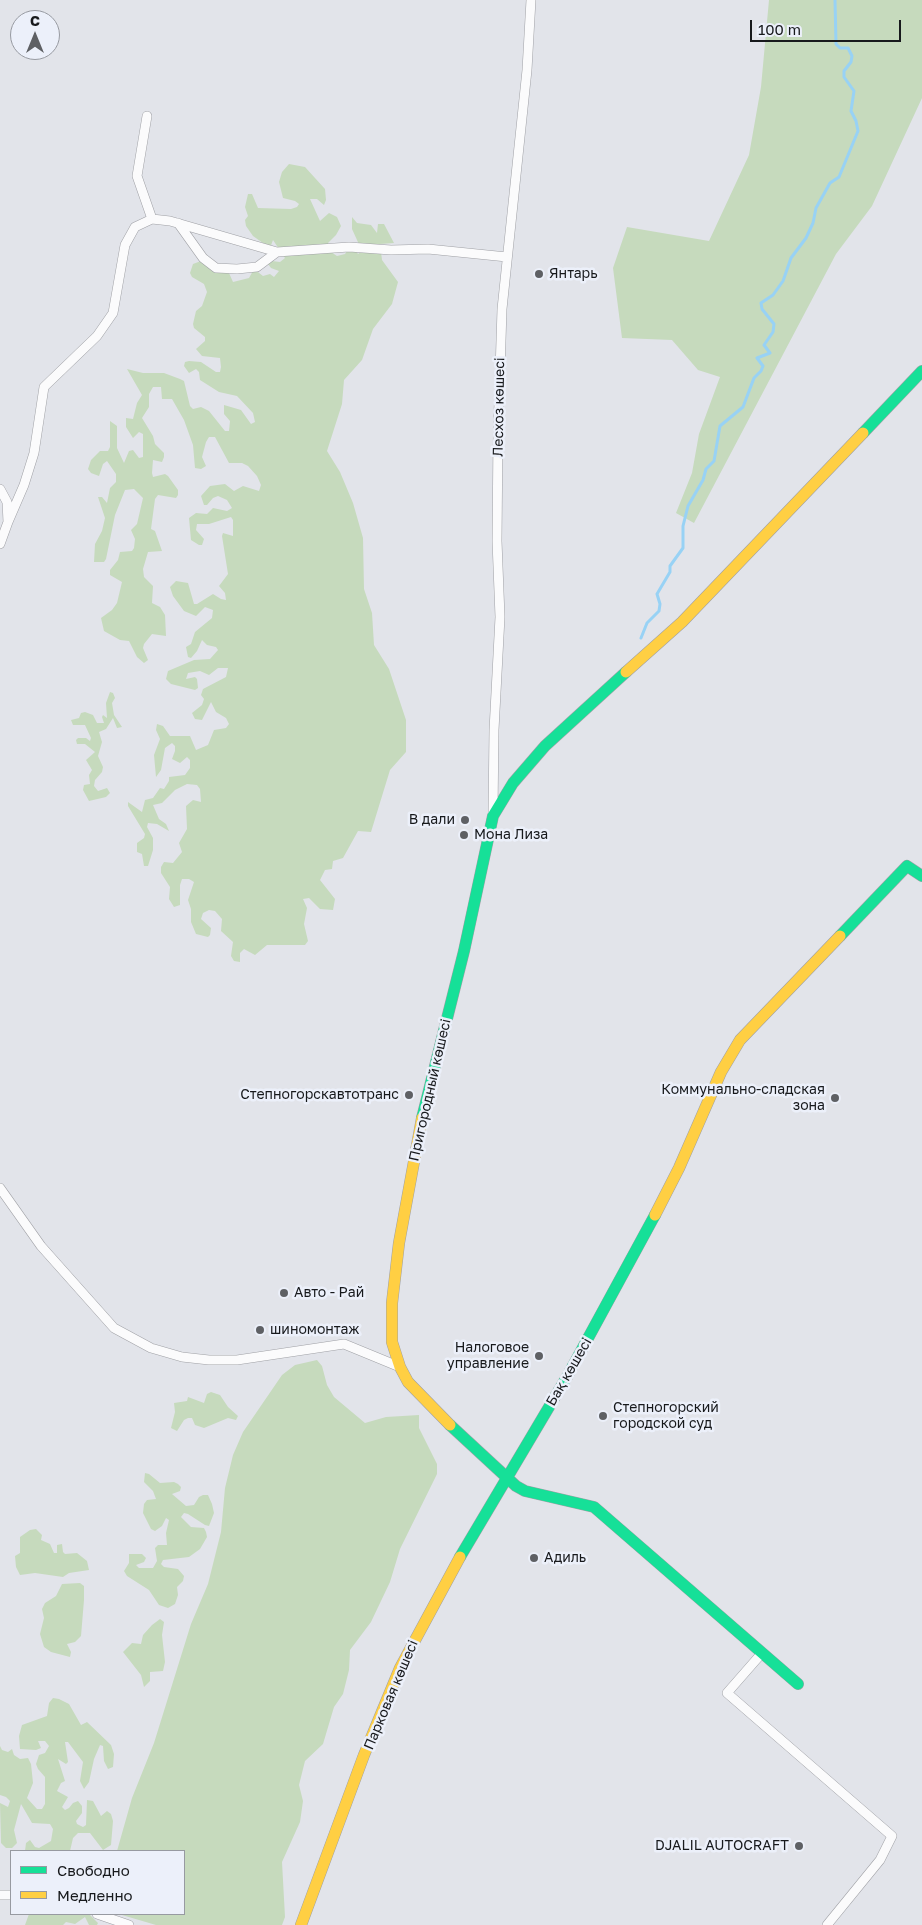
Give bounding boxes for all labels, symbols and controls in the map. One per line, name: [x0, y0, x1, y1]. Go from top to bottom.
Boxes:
north arrow: [10, 10, 60, 60]
scale bar: [752, 10, 903, 42]
text: С: [30, 12, 40, 29]
text: 100 m: [758, 20, 801, 38]
place label: Янтарь: [549, 266, 598, 282]
marker: Янтарь: [533, 268, 545, 280]
street label: Лесхоз көшесі: [490, 357, 508, 457]
place label: В дали: [409, 812, 455, 828]
marker: В дали: [459, 814, 471, 826]
place label: Мона Лиза: [474, 827, 548, 843]
marker: Мона Лиза: [458, 829, 470, 841]
street label: Пригородный көшесі: [405, 1017, 455, 1163]
place label: Коммунально-сладская зона: [661, 1082, 825, 1114]
place label: Степногорскавтотранс: [240, 1087, 399, 1103]
marker: Степногорскавтотранс: [403, 1089, 415, 1101]
marker: Коммунально-сладская зона: [829, 1092, 841, 1104]
place label: Авто - Рай: [294, 1285, 364, 1301]
marker: Авто - Рай: [278, 1287, 290, 1299]
place label: шиномонтаж: [270, 1322, 360, 1338]
marker: шиномонтаж: [254, 1324, 266, 1336]
street label: Бақ көшесі: [543, 1335, 595, 1409]
place label: Налоговое управление: [447, 1340, 529, 1372]
marker: Налоговое управление: [533, 1350, 545, 1362]
place label: Степногорский городской суд: [613, 1400, 719, 1432]
marker: Степногорский городской суд: [597, 1410, 609, 1422]
place label: Адиль: [544, 1550, 586, 1566]
marker: Адиль: [528, 1552, 540, 1564]
street label: Парковая көшесі: [360, 1638, 422, 1752]
place label: DJALIL AUTOCRAFT: [655, 1838, 789, 1854]
marker: DJALIL AUTOCRAFT: [793, 1840, 805, 1852]
legend: [10, 1850, 185, 1915]
text: Свободно: [57, 1861, 130, 1879]
text: Медленно: [57, 1886, 133, 1904]

